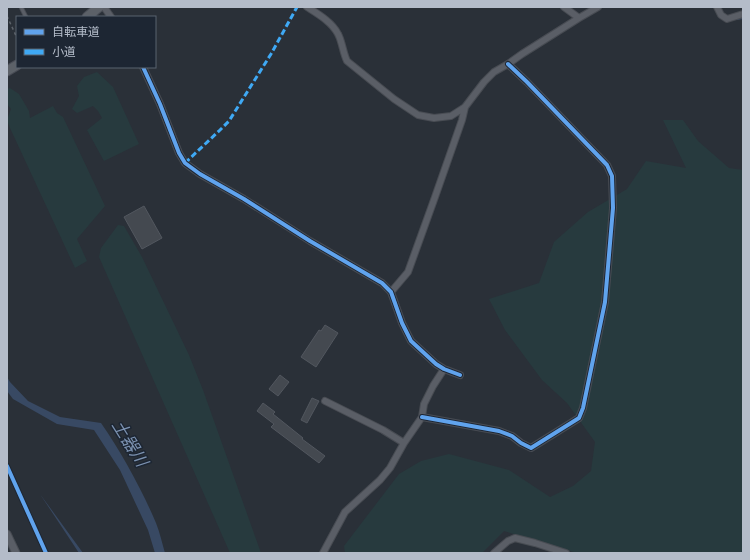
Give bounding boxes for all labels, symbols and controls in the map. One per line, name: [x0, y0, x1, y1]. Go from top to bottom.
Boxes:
legend: [16, 16, 156, 68]
text: 自転車道: [52, 25, 100, 38]
text: 小道: [52, 45, 76, 58]
water label: 土器川: [109, 417, 152, 471]

